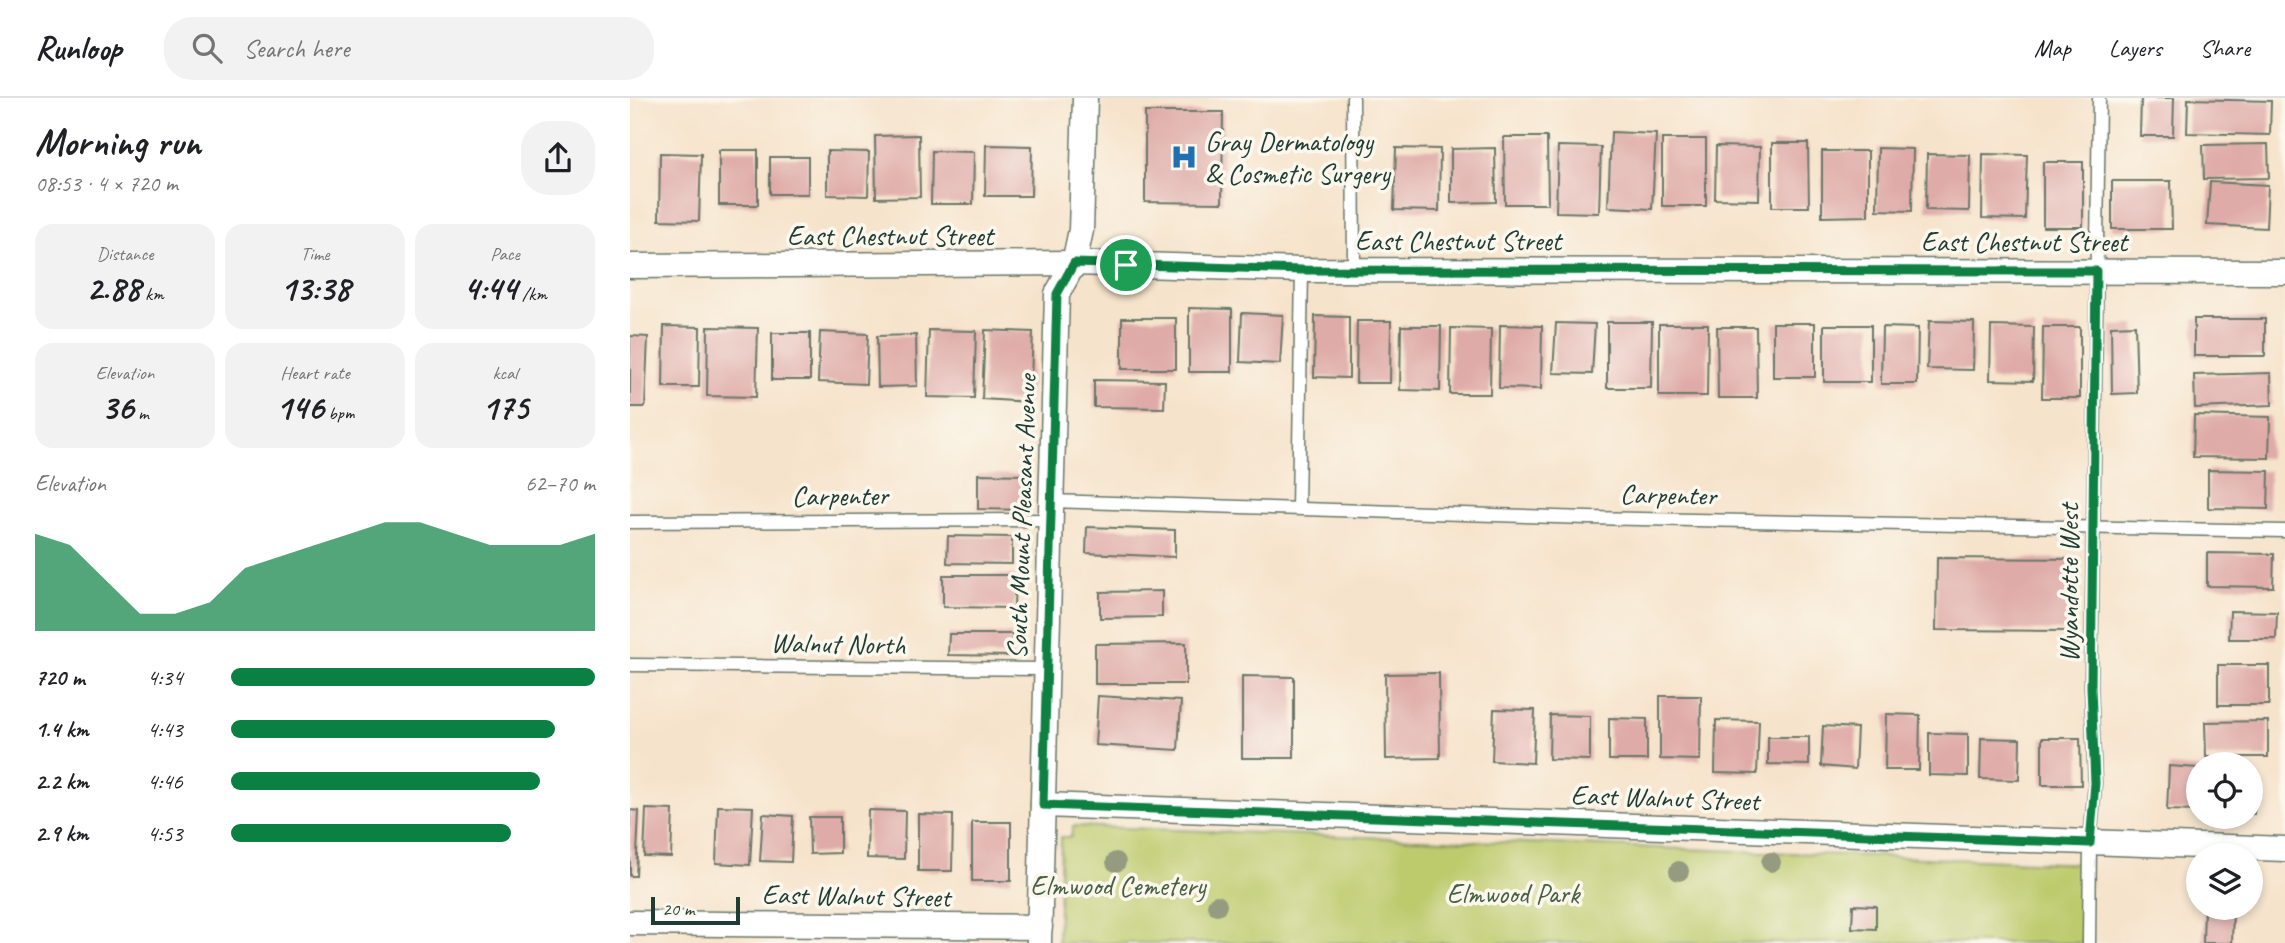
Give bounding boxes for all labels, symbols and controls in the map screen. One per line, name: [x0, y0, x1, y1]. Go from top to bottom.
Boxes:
search box: [164, 17, 654, 80]
text: Runloop: [35, 27, 122, 69]
icon: search: [188, 29, 226, 67]
text: Search here: [244, 32, 349, 65]
text: Map: [2034, 33, 2071, 63]
text: Layers: [2109, 33, 2162, 63]
text: Share: [2200, 33, 2250, 63]
text: Morning run: [35, 119, 201, 166]
button: share: [521, 121, 595, 195]
place label: Gray Dermatology & Cosmetic Surgery: [1205, 124, 1392, 191]
hospital icon: Gray Dermatology & Cosmetic Surgery: [1169, 142, 1199, 172]
text: 08:53 · 4 × 720 m: [35, 169, 178, 198]
street label: East Chestnut Street: [787, 218, 996, 253]
street label: East Chestnut Street: [1355, 223, 1564, 258]
street label: East Chestnut Street: [1921, 224, 2130, 259]
pin: [1096, 235, 1156, 295]
text: Distance: [97, 242, 153, 266]
text: Time: [300, 242, 330, 266]
text: Pace: [490, 242, 520, 266]
icon: arrive: [1107, 246, 1145, 284]
text: 2.88: [86, 266, 141, 311]
text: 13:38: [280, 266, 350, 311]
text: 4:44: [463, 266, 517, 311]
text: km: [141, 282, 164, 306]
text: /km: [517, 282, 547, 306]
text: Elevation: [96, 361, 154, 385]
text: Heart rate: [280, 361, 350, 385]
text: kcal: [492, 361, 518, 385]
street label: South Mount Pleasant Avenue: [999, 372, 1044, 660]
text: 36: [101, 385, 134, 430]
text: 146: [276, 385, 324, 430]
text: 175: [482, 385, 528, 430]
text: m: [134, 401, 149, 425]
text: bpm: [324, 401, 354, 425]
text: Elevation: [35, 469, 106, 498]
text: 62–70 m: [525, 469, 595, 498]
street label: Carpenter: [1620, 476, 1718, 513]
street label: Carpenter: [792, 478, 890, 513]
street label: Wyandotte West: [2051, 501, 2086, 662]
street label: Walnut North: [770, 625, 906, 662]
text: 720 m: [35, 663, 85, 692]
text: 4:34: [147, 663, 183, 692]
text: 1.4 km: [35, 715, 89, 744]
text: 4:43: [147, 715, 183, 744]
map controls: [2186, 752, 2263, 920]
button: locate: [2186, 752, 2263, 829]
text: 2.2 km: [35, 767, 89, 796]
text: 4:46: [147, 767, 183, 796]
street label: East Walnut Street: [1570, 777, 1762, 818]
text: 2.9 km: [35, 819, 88, 848]
text: 4:53: [147, 819, 183, 848]
button: layers: [2186, 843, 2263, 920]
park label: Elmwood Cemetery: [1030, 868, 1208, 903]
street label: East Walnut Street: [762, 876, 953, 915]
park label: Elmwood Park: [1447, 876, 1581, 911]
scale bar: [651, 894, 740, 926]
text: 20 m: [662, 897, 694, 921]

